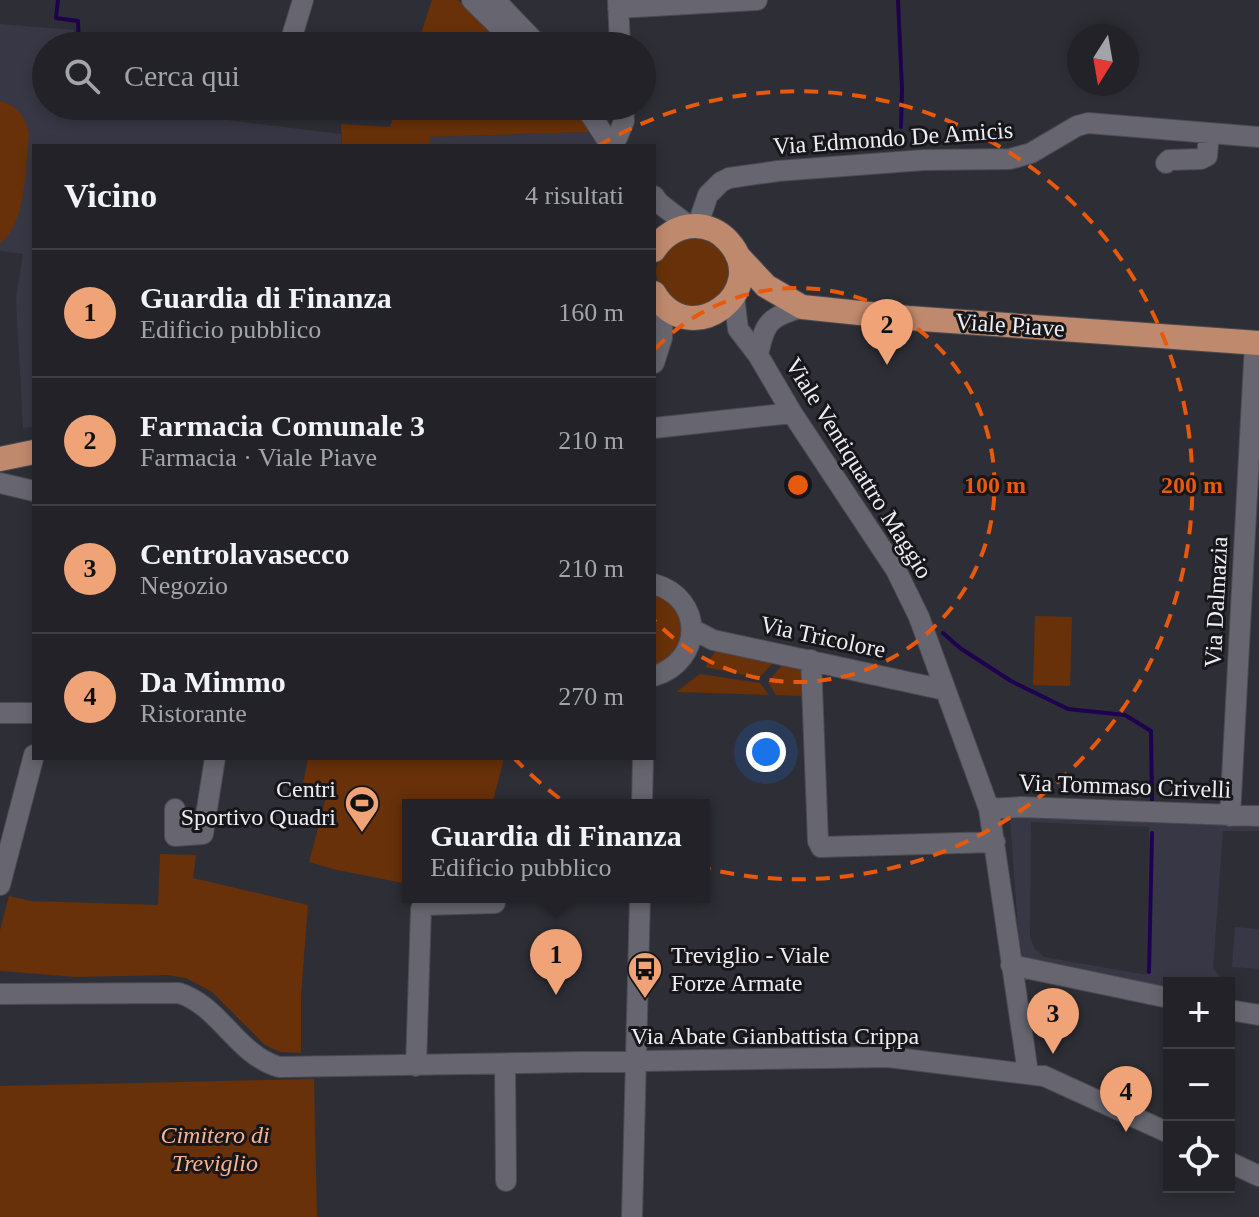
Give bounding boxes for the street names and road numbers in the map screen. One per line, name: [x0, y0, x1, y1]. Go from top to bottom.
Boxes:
street label: Via Edmondo De Amicis: [772, 117, 1014, 159]
street label: Viale Piave: [954, 308, 1066, 342]
street label: Viale Ventiquattro Maggio: [780, 353, 938, 583]
street label: Via Dalmazia: [1200, 535, 1232, 668]
street label: Via Tricolore: [758, 611, 888, 663]
street label: Via Tommaso Crivelli: [1018, 769, 1232, 803]
street label: Via Abate Gianbattista Crippa: [631, 1023, 920, 1049]

